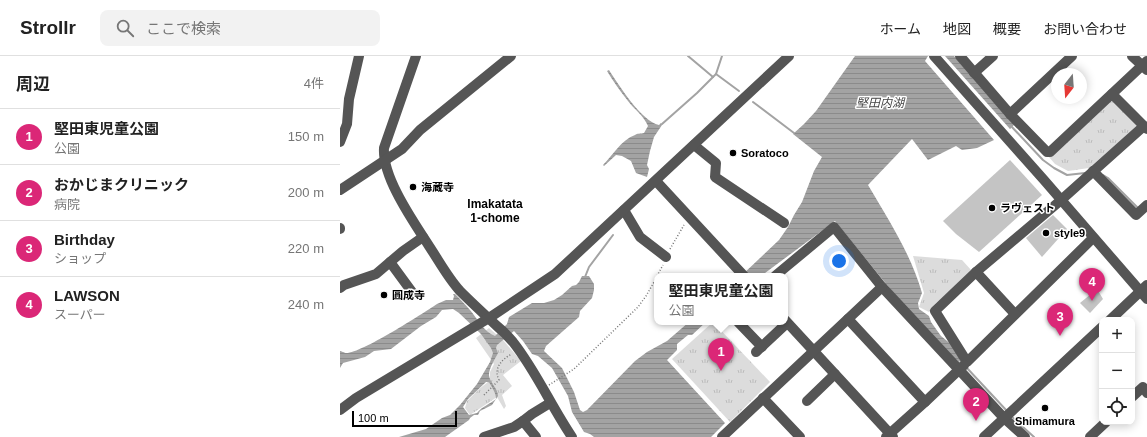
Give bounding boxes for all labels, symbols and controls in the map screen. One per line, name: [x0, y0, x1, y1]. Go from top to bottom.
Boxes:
search box: [100, 10, 380, 46]
text: Strollr: [20, 17, 76, 38]
icon: search: [114, 17, 136, 39]
text: ここで検索: [146, 20, 221, 37]
text: ホーム: [879, 21, 921, 37]
text: 地図: [943, 21, 971, 37]
text: 概要: [993, 21, 1021, 37]
text: お問い合わせ: [1043, 21, 1127, 37]
north arrow: [1051, 68, 1087, 104]
text: 周辺: [16, 75, 50, 94]
text: 4件: [304, 76, 324, 91]
water label: 堅田内湖: [856, 96, 906, 110]
text: 堅田東児童公園: [54, 120, 159, 137]
text: 1: [25, 129, 33, 144]
text: 150 m: [288, 129, 324, 144]
text: 公園: [54, 141, 80, 156]
place label: Soratoco: [741, 147, 789, 159]
marker: Soratoco: [728, 148, 738, 158]
text: おかじまクリニック: [54, 176, 189, 193]
place label: 海蔵寺: [421, 181, 454, 193]
marker: 海蔵寺: [408, 182, 418, 192]
text: 2: [25, 185, 33, 200]
text: 200 m: [288, 185, 324, 200]
text: 病院: [54, 197, 80, 212]
district label: Imakatata 1-chome: [467, 197, 523, 225]
place label: ラヴェスト: [1000, 202, 1055, 214]
marker: ラヴェスト: [987, 203, 997, 213]
place label: style9: [1054, 227, 1085, 239]
marker: style9: [1041, 228, 1051, 238]
text: Birthday: [54, 231, 115, 248]
text: 3: [25, 241, 33, 256]
text: 220 m: [288, 241, 324, 256]
text: ショップ: [54, 251, 106, 266]
your location: [829, 251, 849, 271]
pin: 4: [1079, 268, 1105, 301]
popup: [654, 273, 788, 325]
text: 堅田東児童公園: [668, 282, 774, 299]
text: LAWSON: [54, 287, 120, 304]
place label: 圓成寺: [392, 289, 425, 301]
marker: 圓成寺: [379, 290, 389, 300]
text: 4: [25, 297, 33, 312]
text: 240 m: [288, 297, 324, 312]
text: 公園: [668, 303, 695, 318]
pin: 3: [1047, 303, 1073, 336]
text: スーパー: [54, 307, 106, 322]
map controls: [1099, 317, 1135, 425]
button: +: [1099, 317, 1135, 353]
pin: 1: [708, 338, 734, 371]
button: −: [1099, 353, 1135, 389]
pin: 2: [963, 388, 989, 421]
button: locate: [1099, 389, 1135, 425]
marker: Shimamura: [1040, 403, 1050, 413]
scale bar: [352, 409, 457, 428]
text: 100 m: [358, 412, 389, 424]
place label: Shimamura: [1015, 415, 1076, 427]

